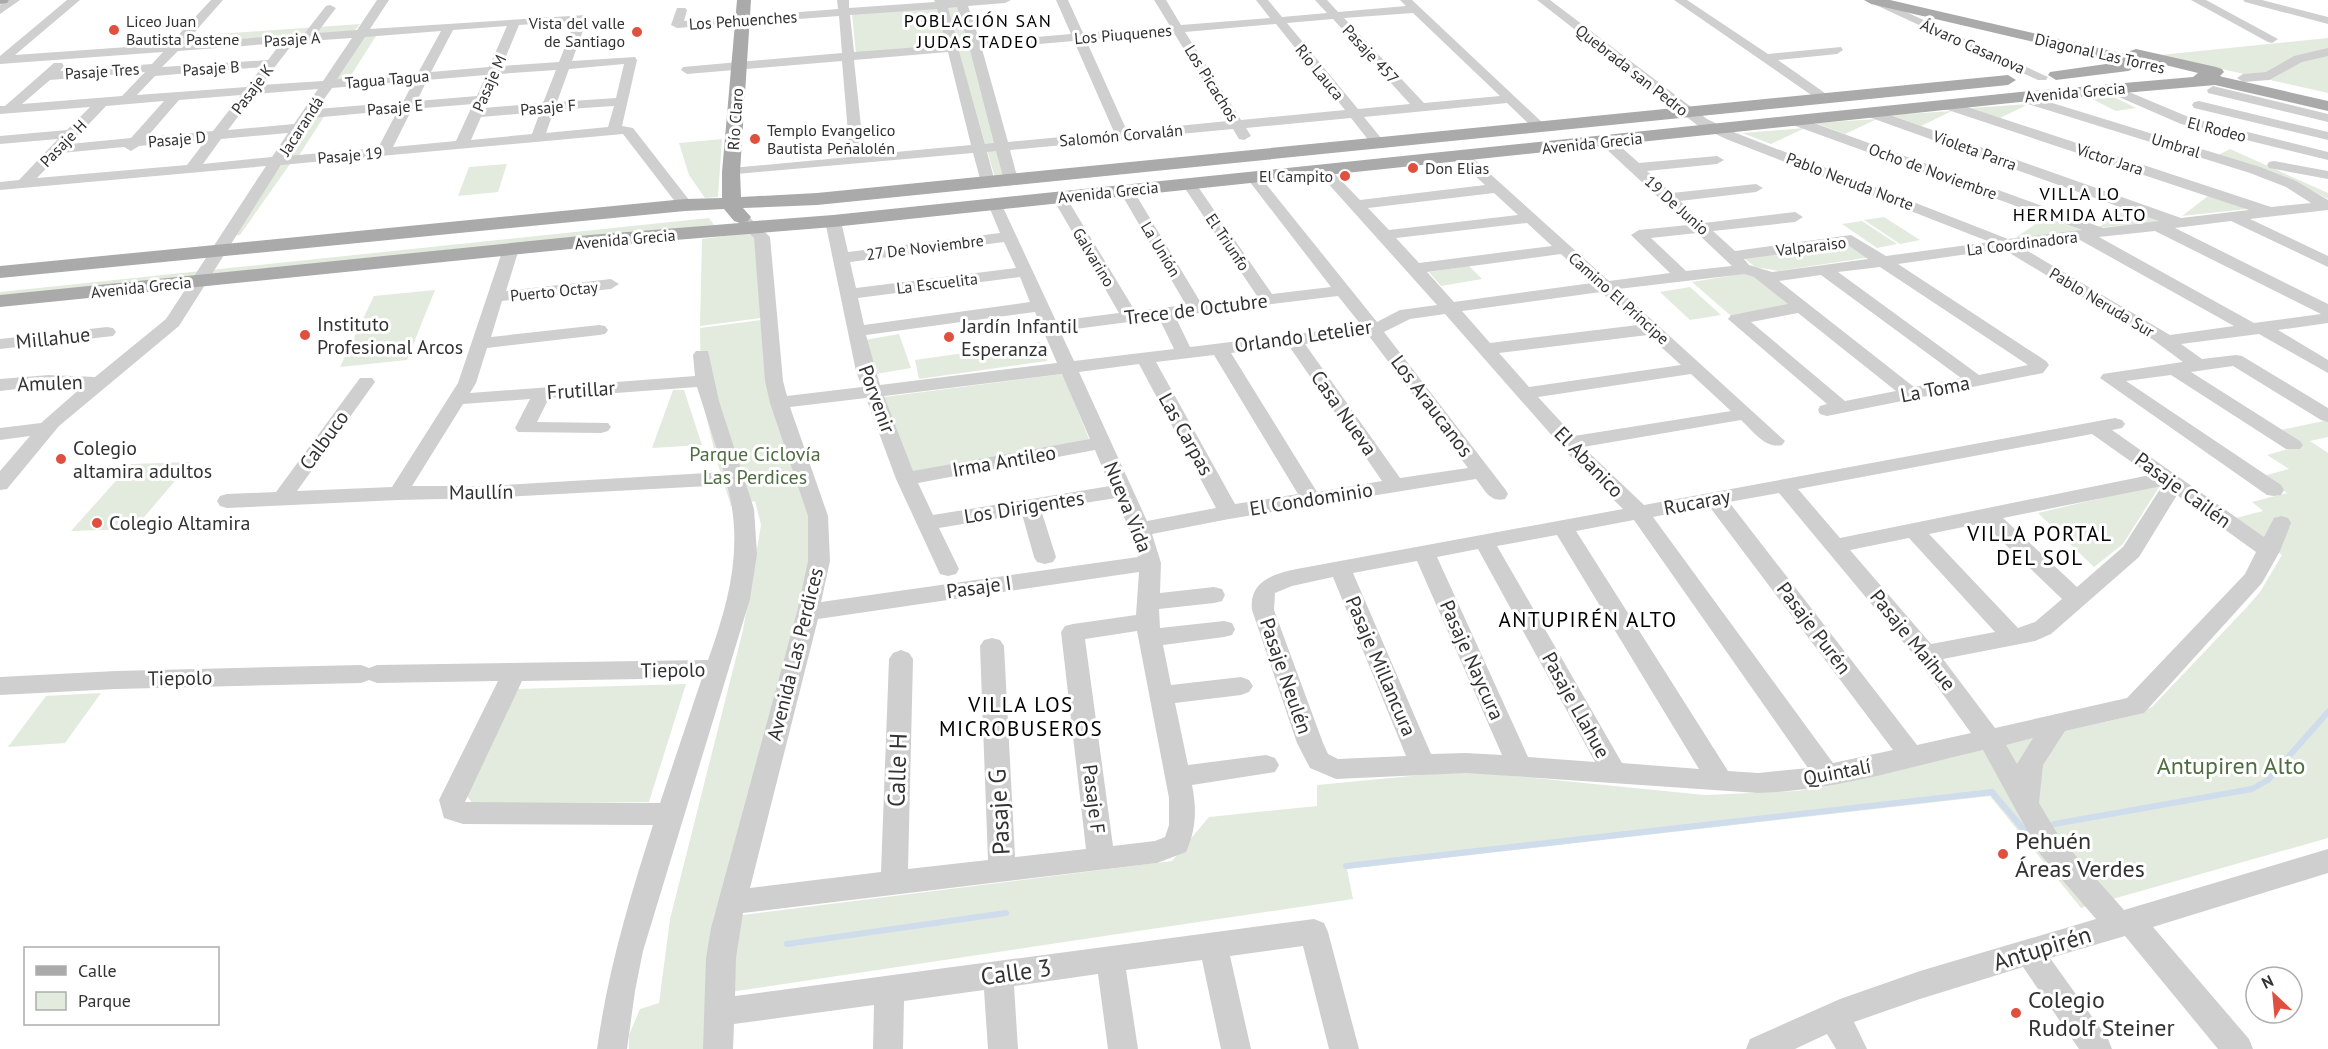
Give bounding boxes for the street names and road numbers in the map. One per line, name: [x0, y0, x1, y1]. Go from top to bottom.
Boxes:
street label: Los Pehuenches: [688, 6, 798, 34]
street label: Álvaro Casanova: [1918, 14, 2028, 78]
street label: Los Piuquenes: [1073, 20, 1173, 48]
street label: Pasaje 457: [1339, 20, 1403, 88]
street label: Quebrada san Pedro: [1572, 20, 1692, 120]
street label: Pasaje A: [263, 27, 322, 51]
street label: Diagonal Las Torres: [2033, 28, 2167, 78]
street label: Río Lauca: [1291, 40, 1349, 104]
street label: Los Picachos: [1181, 41, 1244, 125]
street label: Pasaje M: [468, 51, 510, 115]
street label: Pasaje B: [182, 56, 240, 80]
street label: Pasaje Tres: [64, 58, 140, 84]
street label: Pasaje K: [227, 60, 277, 118]
street label: Tagua Tagua: [344, 65, 430, 93]
street label: Avenida Grecia: [2024, 78, 2126, 106]
street label: Río Claro: [723, 87, 747, 151]
street label: Jacarandá: [274, 93, 327, 160]
street label: Pasaje E: [366, 95, 424, 119]
street label: Pasaje F: [519, 95, 577, 119]
street label: El Rodeo: [2185, 112, 2249, 146]
street label: Pasaje H: [36, 115, 90, 171]
street label: Salomón Corvalán: [1058, 120, 1184, 150]
street label: Violeta Parra: [1930, 125, 2020, 174]
street label: Pasaje D: [147, 127, 207, 151]
street label: Avenida Grecia: [1541, 128, 1643, 158]
street label: Umbral: [2149, 128, 2203, 162]
street label: Ocho de Noviembre: [1866, 138, 2000, 204]
street label: Víctor Jara: [2073, 138, 2146, 179]
street label: Pasaje 19: [317, 142, 383, 168]
street label: Pablo Neruda Norte: [1783, 147, 1917, 215]
street label: 19 De Junio: [1641, 171, 1713, 239]
street label: Avenida Grecia: [1057, 177, 1159, 207]
street label: El Triunfo: [1202, 210, 1254, 274]
street label: La Unión: [1137, 218, 1185, 280]
street label: Galvarino: [1069, 224, 1119, 290]
street label: Avenida Grecia: [574, 225, 676, 253]
street label: La Coordinadora: [1965, 226, 2079, 260]
street label: 27 De Noviembre: [865, 230, 985, 264]
street label: Valparaiso: [1774, 232, 1847, 260]
street label: Camino El Príncipe: [1565, 248, 1673, 348]
street label: Pablo Neruda Sur: [2046, 263, 2159, 341]
street label: La Escuelita: [895, 268, 979, 298]
street label: Avenida Grecia: [90, 272, 192, 302]
street label: Puerto Octay: [509, 276, 599, 306]
street label: Trece de Octubre: [1123, 287, 1269, 331]
street label: Orlando Letelier: [1233, 313, 1373, 358]
street label: Millahue: [15, 321, 91, 355]
street label: Los Araucanos: [1385, 350, 1479, 462]
street label: Porvenir: [853, 361, 901, 437]
street label: Casa Nueva: [1305, 365, 1383, 461]
street label: Amulen: [17, 369, 83, 397]
street label: La Toma: [1898, 370, 1972, 408]
street label: Frutillar: [546, 375, 616, 405]
street label: Las Carpas: [1153, 388, 1219, 480]
street label: Calbuco: [294, 405, 354, 475]
street label: El Abanico: [1549, 421, 1629, 503]
street label: Irma Antileo: [950, 439, 1058, 483]
street label: Pasaje Cailén: [2130, 446, 2236, 534]
street label: Nueva Vida: [1098, 458, 1158, 556]
street label: El Condominio: [1248, 476, 1374, 522]
street label: Maullín: [449, 478, 513, 506]
street label: Rucaray: [1661, 483, 1733, 521]
street label: Los Dirigentes: [962, 485, 1086, 529]
street label: Avenida Las Perdices: [761, 565, 829, 743]
street label: Pasaje I: [945, 570, 1013, 604]
street label: Pasaje Purén: [1771, 577, 1857, 679]
street label: Pasaje Maihue: [1864, 584, 1962, 696]
street label: Pasaje Millancura: [1340, 592, 1422, 740]
street label: Pasaje Naycura: [1434, 596, 1510, 724]
street label: Pasaje Neulén: [1254, 615, 1318, 737]
street label: Pasaje Llahue: [1536, 647, 1616, 763]
street label: Tiepolo: [640, 656, 706, 684]
street label: Tiepolo: [147, 664, 213, 692]
street label: Calle H: [880, 733, 914, 807]
street label: Quintalí: [1801, 753, 1873, 791]
street label: Pasaje F: [1077, 763, 1111, 835]
street label: Pasaje G: [981, 768, 1017, 856]
street label: Antupirén: [1989, 918, 2095, 978]
street label: Calle 3: [979, 952, 1053, 992]

